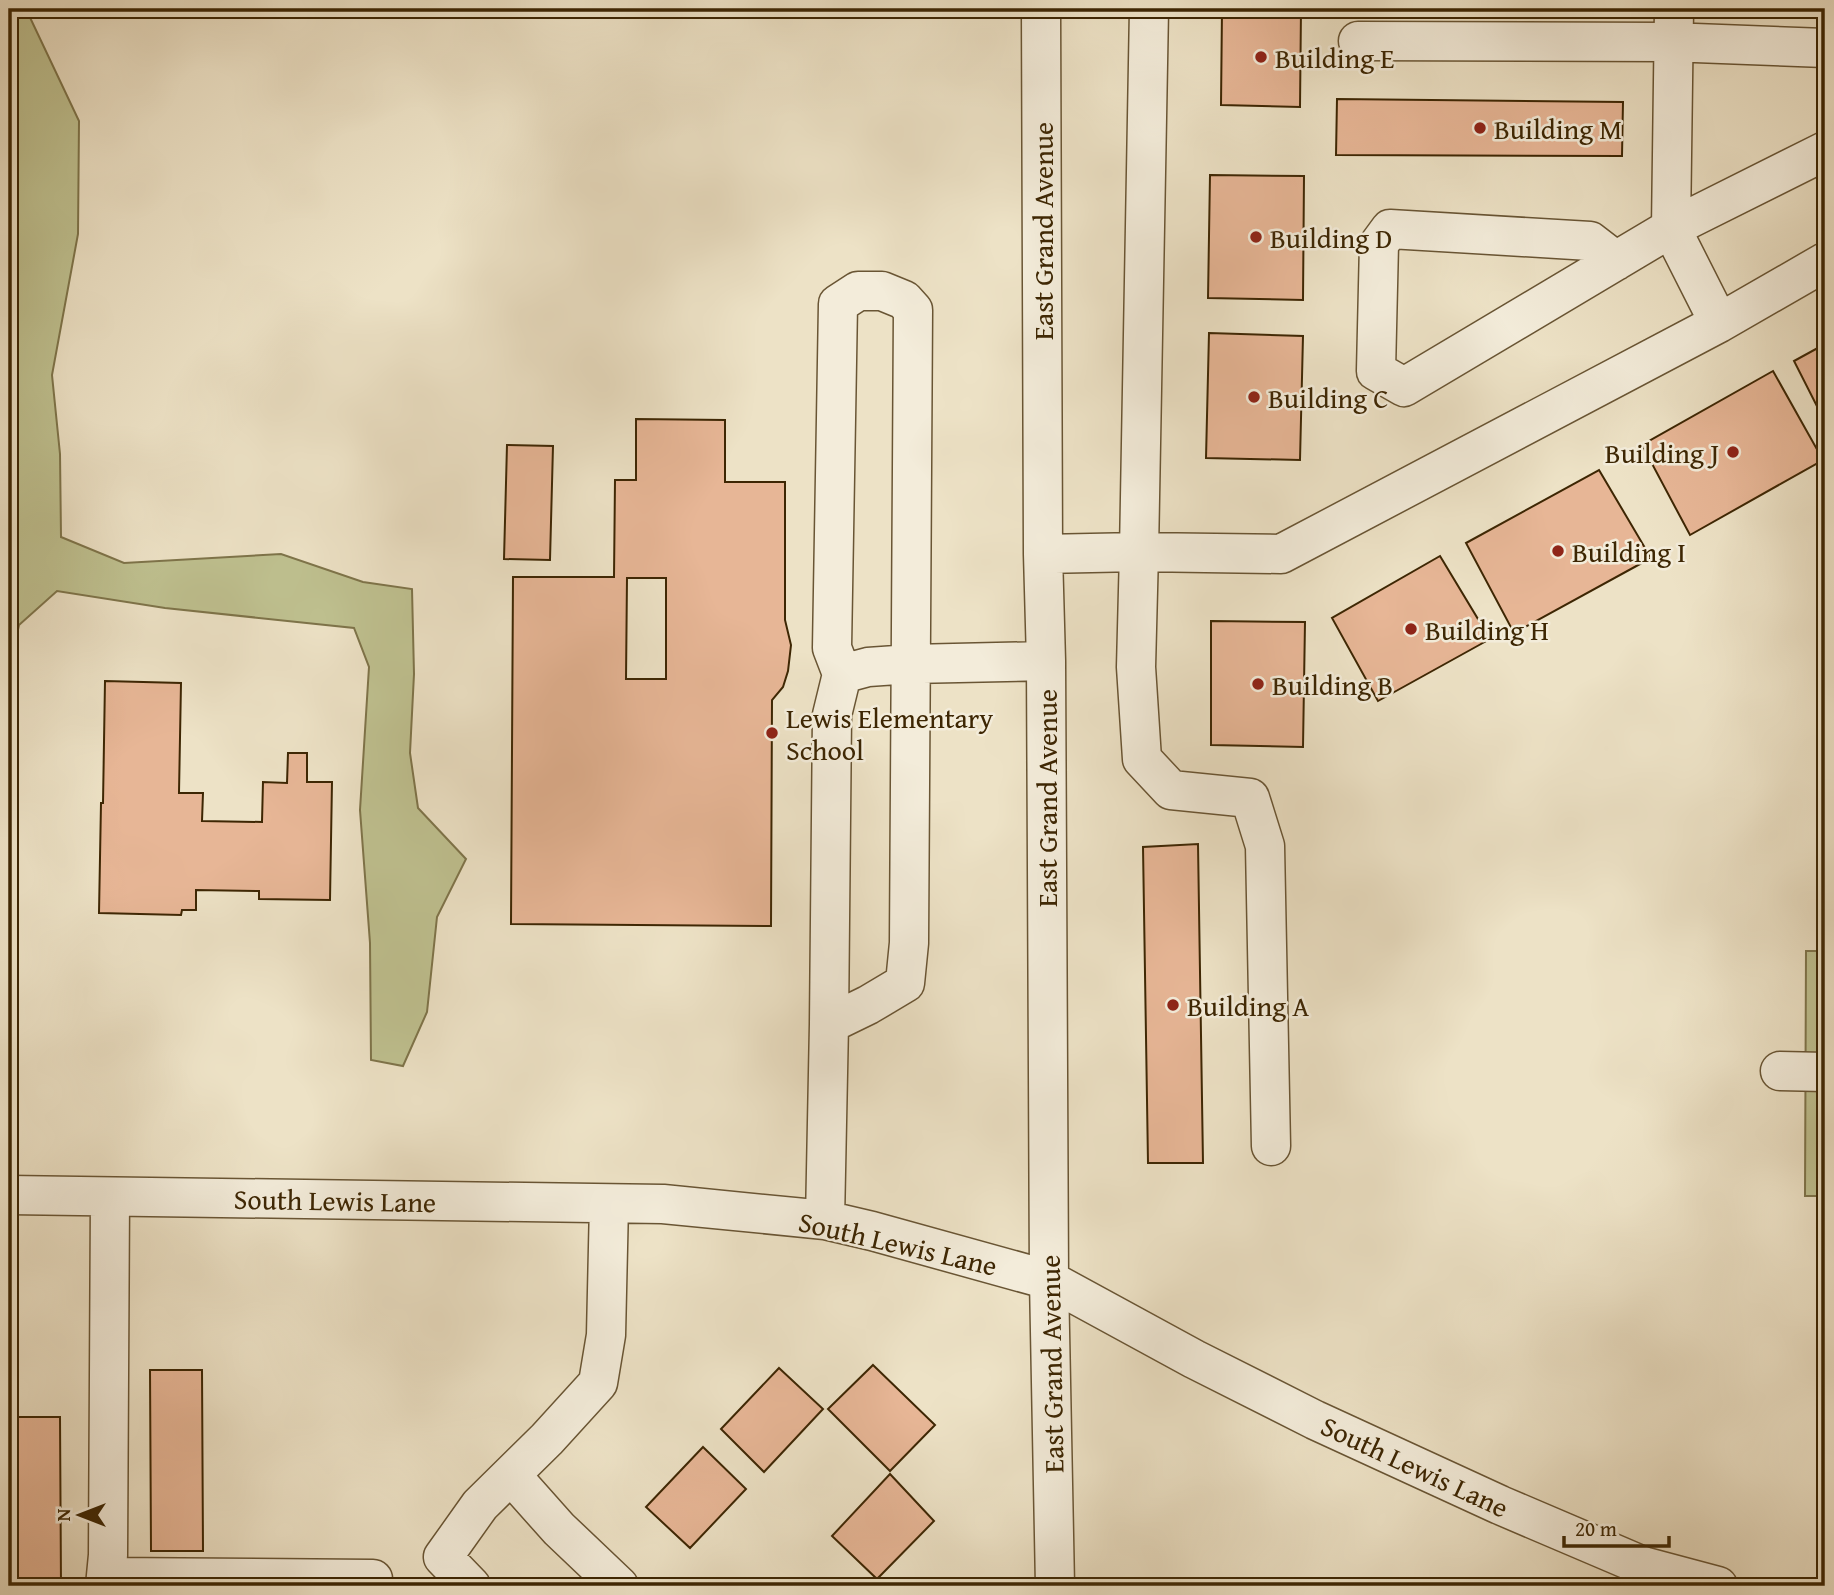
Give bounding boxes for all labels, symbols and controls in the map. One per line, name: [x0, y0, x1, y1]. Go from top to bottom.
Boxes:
place label: Building E: [1275, 37, 1395, 78]
marker: Building E: [1253, 49, 1269, 65]
place label: Building M: [1494, 108, 1622, 149]
marker: Building M: [1472, 120, 1488, 136]
street label: East Grand Avenue: [1022, 122, 1063, 340]
place label: Building D: [1270, 217, 1392, 258]
marker: Building D: [1248, 229, 1264, 245]
place label: Building C: [1268, 377, 1389, 418]
marker: Building C: [1246, 389, 1262, 405]
place label: Building J: [1605, 432, 1719, 473]
marker: Building J: [1725, 444, 1741, 460]
place label: Building I: [1572, 531, 1686, 572]
marker: Building I: [1550, 543, 1566, 559]
place label: Building H: [1425, 609, 1549, 650]
marker: Building H: [1403, 621, 1419, 637]
place label: Building B: [1272, 664, 1393, 705]
marker: Building B: [1250, 676, 1266, 692]
street label: East Grand Avenue: [1026, 689, 1067, 907]
place label: Lewis Elementary School: [786, 697, 993, 770]
marker: Lewis Elementary School: [764, 725, 780, 741]
place label: Building A: [1187, 985, 1309, 1026]
marker: Building A: [1165, 997, 1181, 1013]
street label: South Lewis Lane: [233, 1178, 437, 1222]
street label: South Lewis Lane: [795, 1200, 1001, 1286]
street label: East Grand Avenue: [1029, 1254, 1073, 1474]
street label: South Lewis Lane: [1315, 1405, 1515, 1527]
north arrow: [46, 1480, 116, 1550]
scale bar: [1564, 1504, 1670, 1548]
text: N: [49, 1508, 77, 1521]
text: 20 m: [1575, 1513, 1617, 1544]

